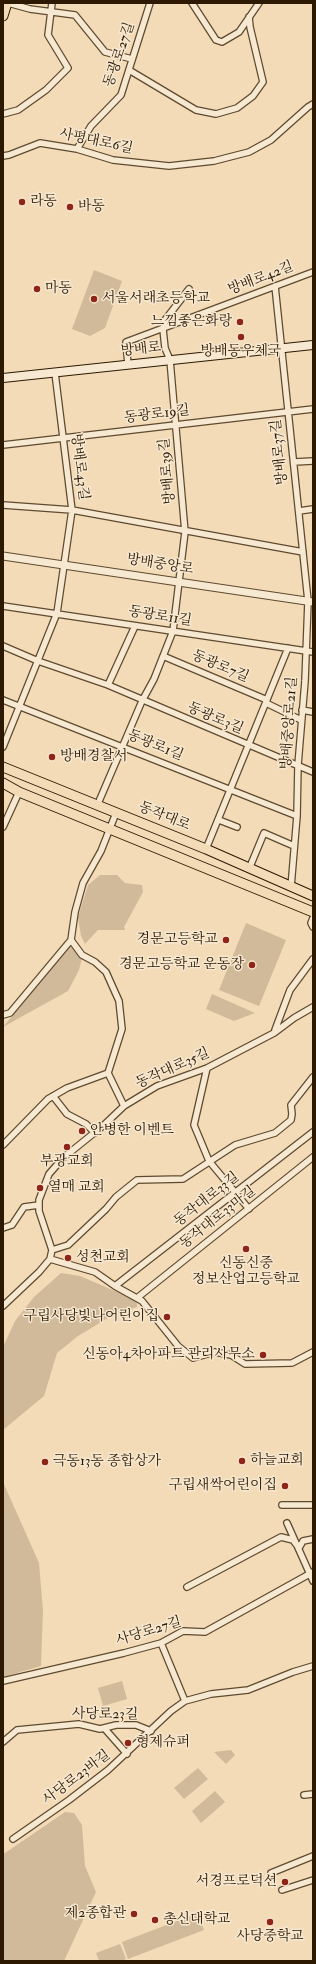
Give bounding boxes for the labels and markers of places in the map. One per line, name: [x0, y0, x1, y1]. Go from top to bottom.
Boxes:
place label: 라동: [30, 194, 57, 210]
marker: 라동: [17, 197, 27, 207]
place label: 바동: [78, 199, 105, 215]
marker: 바동: [65, 202, 75, 212]
place label: 마동: [45, 281, 72, 297]
marker: 마동: [32, 284, 42, 294]
place label: 서울서래초등학교: [102, 291, 210, 307]
marker: 서울서래초등학교: [89, 294, 99, 304]
place label: 느낌좋은화랑: [151, 314, 232, 330]
marker: 느낌좋은화랑: [235, 317, 245, 327]
marker: 방배동우체국: [236, 332, 246, 342]
place label: 방배동우체국: [200, 344, 282, 360]
place label: 방배경찰서: [60, 749, 128, 765]
marker: 방배경찰서: [47, 752, 57, 762]
place label: 경문고등학교: [137, 932, 218, 948]
marker: 경문고등학교: [221, 935, 231, 945]
place label: 경문고등학교 운동장: [119, 957, 244, 973]
marker: 경문고등학교 운동장: [247, 960, 257, 970]
place label: 안병한 이벤트: [90, 1123, 174, 1139]
marker: 안병한 이벤트: [77, 1126, 87, 1136]
marker: 부광교회: [62, 1142, 72, 1152]
place label: 부광교회: [40, 1154, 94, 1170]
place label: 열매 교회: [48, 1180, 105, 1196]
marker: 열매 교회: [35, 1183, 45, 1193]
marker: 신동신중 정보산업고등학교: [241, 1244, 251, 1254]
place label: 성천교회: [76, 1250, 130, 1266]
marker: 성천교회: [63, 1253, 73, 1263]
place label: 신동신중 정보산업고등학교: [192, 1256, 300, 1288]
place label: 구립사당빛나어린이집: [24, 1309, 159, 1325]
marker: 구립사당빛나어린이집: [162, 1312, 172, 1322]
place label: 신동아4차아파트 관리사무소: [82, 1347, 255, 1363]
marker: 신동아4차아파트 관리사무소: [258, 1350, 268, 1360]
place label: 하늘교회: [250, 1453, 304, 1469]
place label: 극동13동 종합상가: [53, 1454, 161, 1470]
marker: 하늘교회: [237, 1456, 247, 1466]
marker: 극동13동 종합상가: [40, 1457, 50, 1467]
place label: 구립새싹어린이집: [169, 1478, 277, 1494]
marker: 구립새싹어린이집: [280, 1481, 290, 1491]
place label: 형제슈퍼: [136, 1735, 190, 1751]
marker: 형제슈퍼: [123, 1738, 133, 1748]
place label: 서경프로덕션: [196, 1874, 277, 1890]
marker: 서경프로덕션: [280, 1877, 290, 1887]
place label: 제2종합관: [65, 1906, 126, 1922]
marker: 제2종합관: [129, 1909, 139, 1919]
place label: 총신대학교: [163, 1912, 231, 1928]
marker: 총신대학교: [150, 1915, 160, 1925]
marker: 사당중학교: [265, 1917, 275, 1927]
place label: 사당중학교: [236, 1929, 304, 1945]

